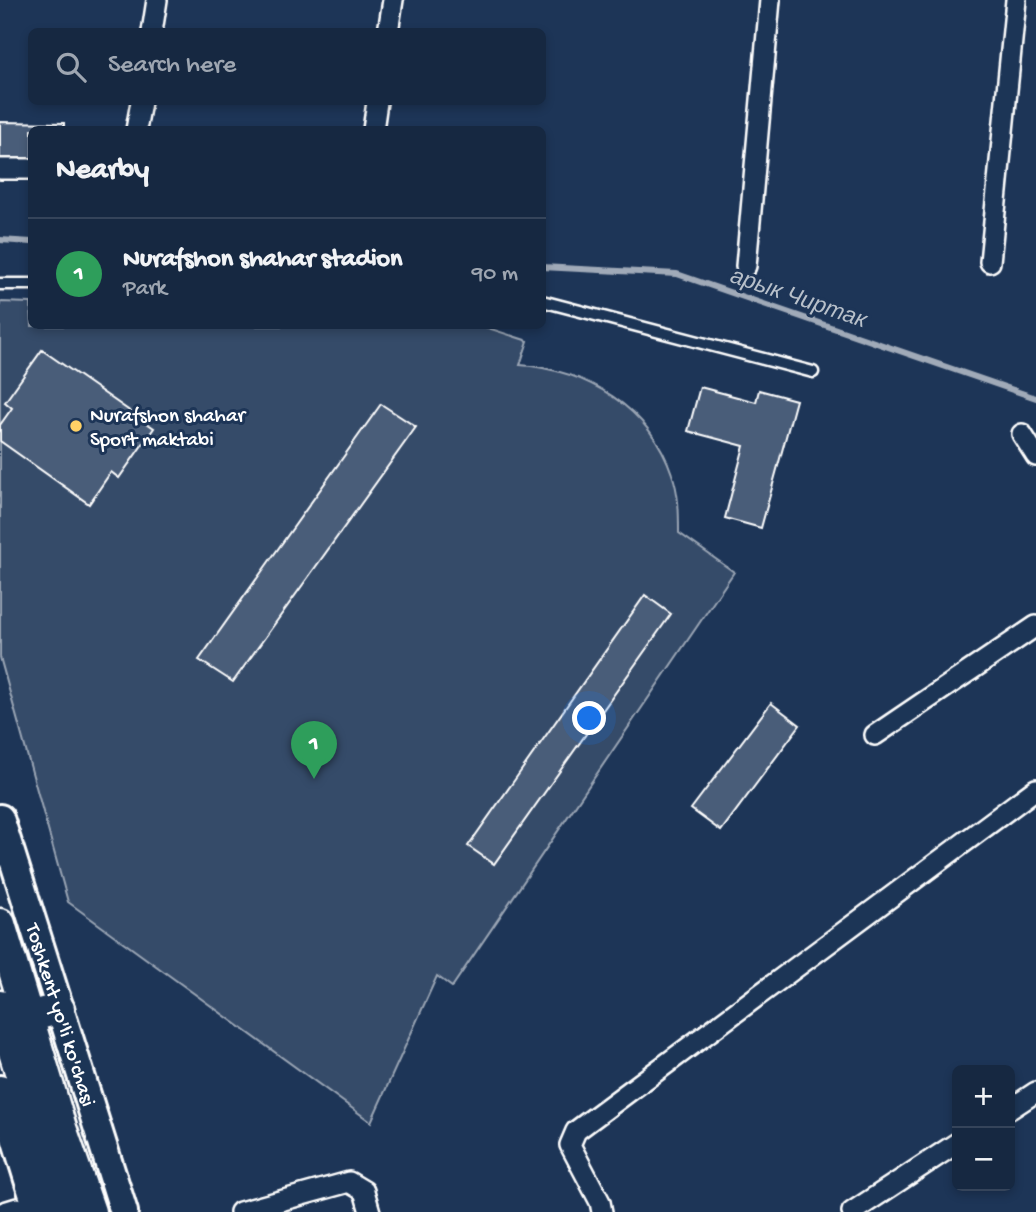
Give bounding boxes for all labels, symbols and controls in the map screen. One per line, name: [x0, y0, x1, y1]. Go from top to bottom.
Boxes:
search box: [28, 28, 546, 105]
icon: search: [52, 48, 90, 86]
text: Search here: [108, 51, 236, 82]
text: Nearby: [56, 154, 149, 189]
text: Nurafshon shahar stadion: [123, 245, 402, 276]
text: 1: [74, 261, 84, 288]
text: 90 m: [472, 261, 518, 288]
water label: арык Чиртак: [726, 264, 871, 337]
text: Park: [123, 276, 167, 303]
place label: Nurafshon shahar Sport maktabi: [90, 405, 247, 454]
marker: Nurafshon shahar Sport maktabi: [68, 418, 84, 434]
your location: [572, 701, 606, 735]
pin: 1: [291, 721, 337, 779]
street label: Toshkent yo'li ko'chasi: [18, 920, 99, 1110]
map controls: [952, 1065, 1015, 1191]
button: +: [952, 1065, 1015, 1128]
button: −: [952, 1128, 1015, 1191]

